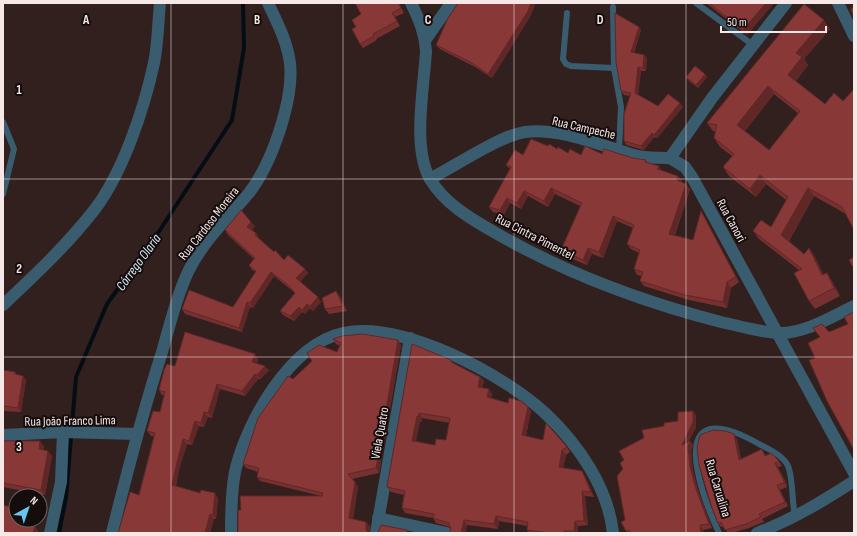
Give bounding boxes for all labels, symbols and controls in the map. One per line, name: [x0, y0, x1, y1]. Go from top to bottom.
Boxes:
scale bar: [721, 8, 826, 34]
text: A: [82, 12, 90, 28]
text: B: [254, 12, 260, 28]
text: C: [425, 12, 432, 28]
text: D: [597, 12, 604, 28]
text: 50 m: [727, 15, 747, 30]
text: 1: [16, 82, 22, 98]
street label: Rua Campeche: [551, 113, 617, 143]
street label: Rua Cardoso Moreira: [175, 184, 242, 264]
street label: Rua Canori: [713, 196, 749, 245]
street label: Rua Cintra Pimentel: [493, 210, 577, 264]
water label: Córrego Olaria: [112, 230, 165, 294]
text: 2: [16, 261, 22, 277]
street label: Viela Quatro: [368, 406, 392, 461]
street label: Rua João Franco Lima: [24, 412, 116, 430]
text: 3: [16, 439, 22, 455]
street label: Rua Carualina: [702, 458, 734, 519]
north arrow: [8, 488, 48, 528]
text: N: [28, 494, 41, 508]

